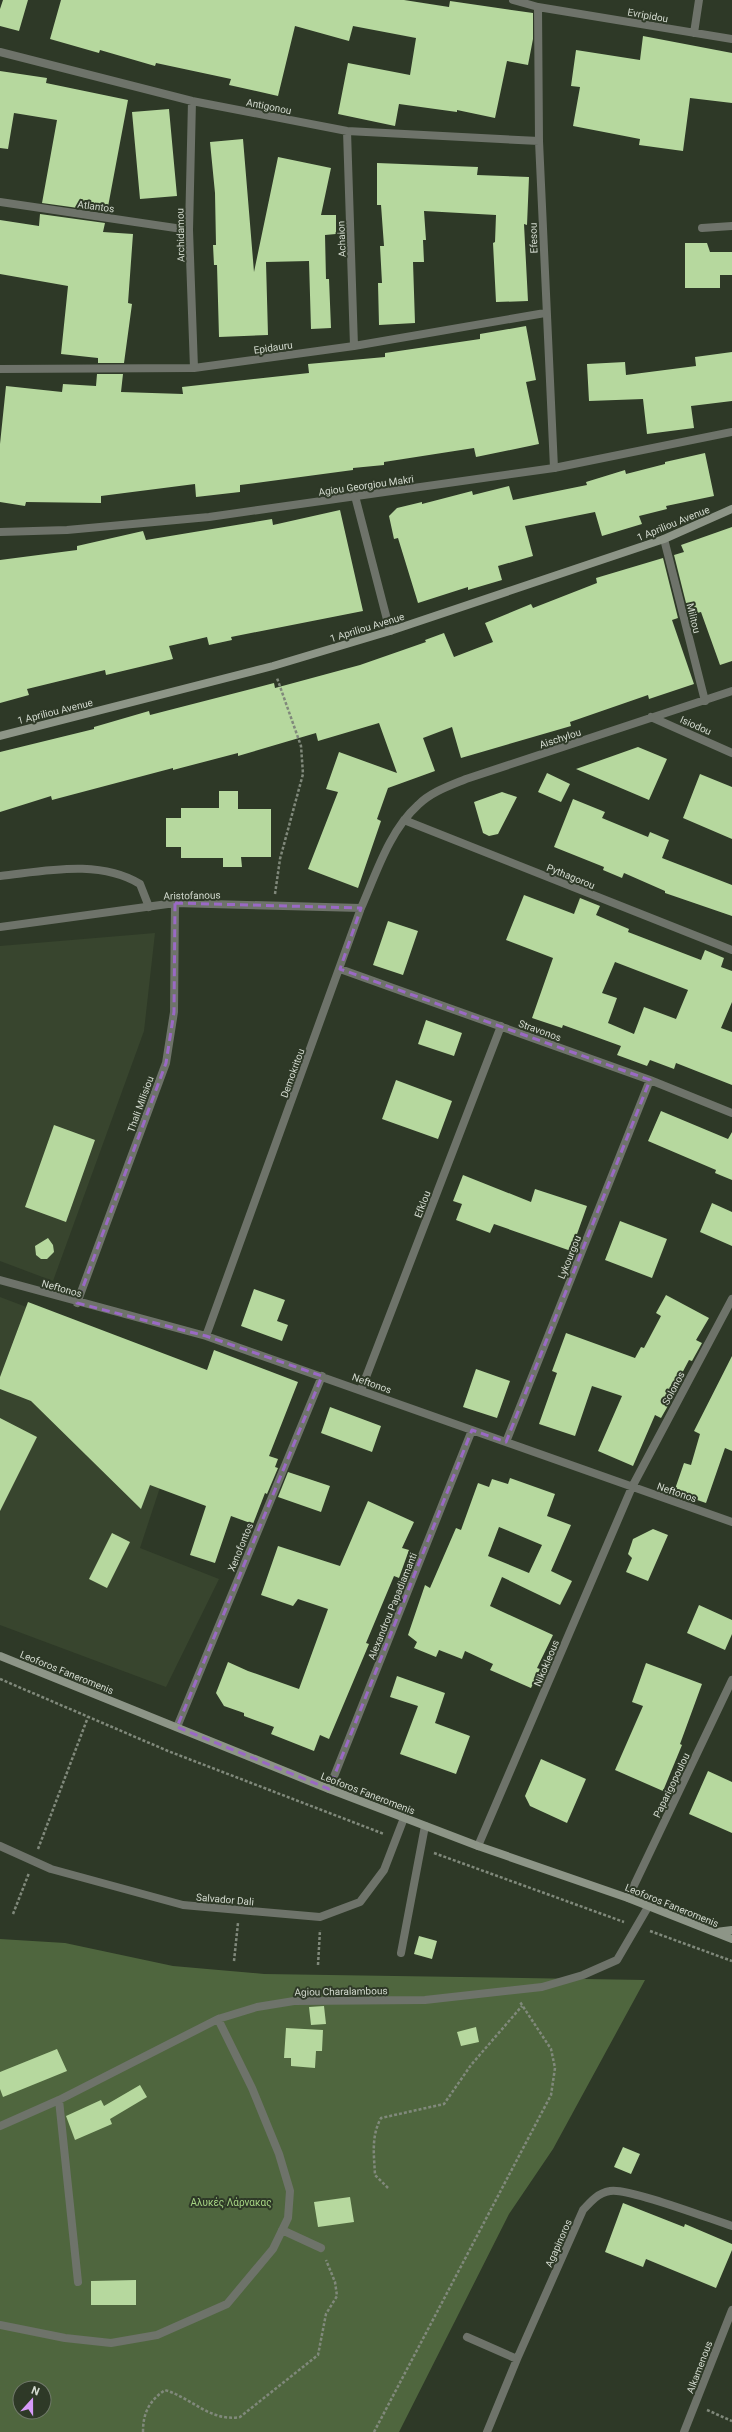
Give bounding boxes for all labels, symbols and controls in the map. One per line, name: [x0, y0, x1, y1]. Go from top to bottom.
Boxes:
street label: Evripidou: [627, 7, 669, 24]
street label: Antigonou: [245, 97, 292, 116]
street label: Atlantos: [77, 198, 115, 215]
street label: Archidamou: [175, 208, 186, 262]
street label: Achaion: [335, 221, 348, 257]
street label: Efesou: [527, 222, 540, 253]
street label: Epidauru: [253, 339, 293, 356]
street label: Agiou Georgiou Makri: [318, 473, 414, 498]
street label: 1 Apriliou Avenue: [635, 504, 711, 543]
street label: Militou: [684, 602, 703, 634]
street label: 1 Apriliou Avenue: [329, 611, 406, 644]
street label: 1 Apriliou Avenue: [16, 697, 94, 726]
street label: Isiodou: [679, 714, 713, 737]
street label: Aischylou: [538, 727, 582, 750]
street label: Pythagorou: [545, 862, 597, 891]
street label: Aristofanous: [163, 890, 221, 901]
street label: Stravonos: [517, 1018, 563, 1043]
street label: Demokritou: [278, 1047, 306, 1099]
street label: Thali Milisiou: [125, 1075, 156, 1134]
street label: Efklou: [412, 1189, 433, 1219]
street label: Lykourgou: [556, 1234, 583, 1281]
street label: Neftonos: [41, 1278, 83, 1299]
street label: Solonos: [660, 1370, 687, 1407]
street label: Neftonos: [351, 1371, 393, 1396]
street label: Neftonos: [656, 1481, 698, 1504]
street label: Xenofontos: [226, 1521, 255, 1573]
street label: Alexandrou Papadiamanti: [366, 1551, 419, 1661]
street label: Nikokleous: [532, 1638, 561, 1688]
street label: Leoforos Faneromenis: [18, 1649, 115, 1696]
street label: Paparigopoulou: [651, 1751, 692, 1819]
street label: Leoforos Faneromenis: [319, 1770, 416, 1817]
street label: Leoforos Faneromenis: [623, 1882, 720, 1929]
street label: Salvador Dali: [196, 1891, 254, 1908]
street label: Agiou Charalambous: [294, 1985, 388, 1998]
park label: Αλυκές Λάρνακας: [190, 2197, 272, 2209]
street label: Agapinoros: [543, 2218, 574, 2269]
street label: Alkamenous: [684, 2339, 715, 2395]
north arrow: [12, 2380, 52, 2420]
text: N: [29, 2384, 42, 2399]

